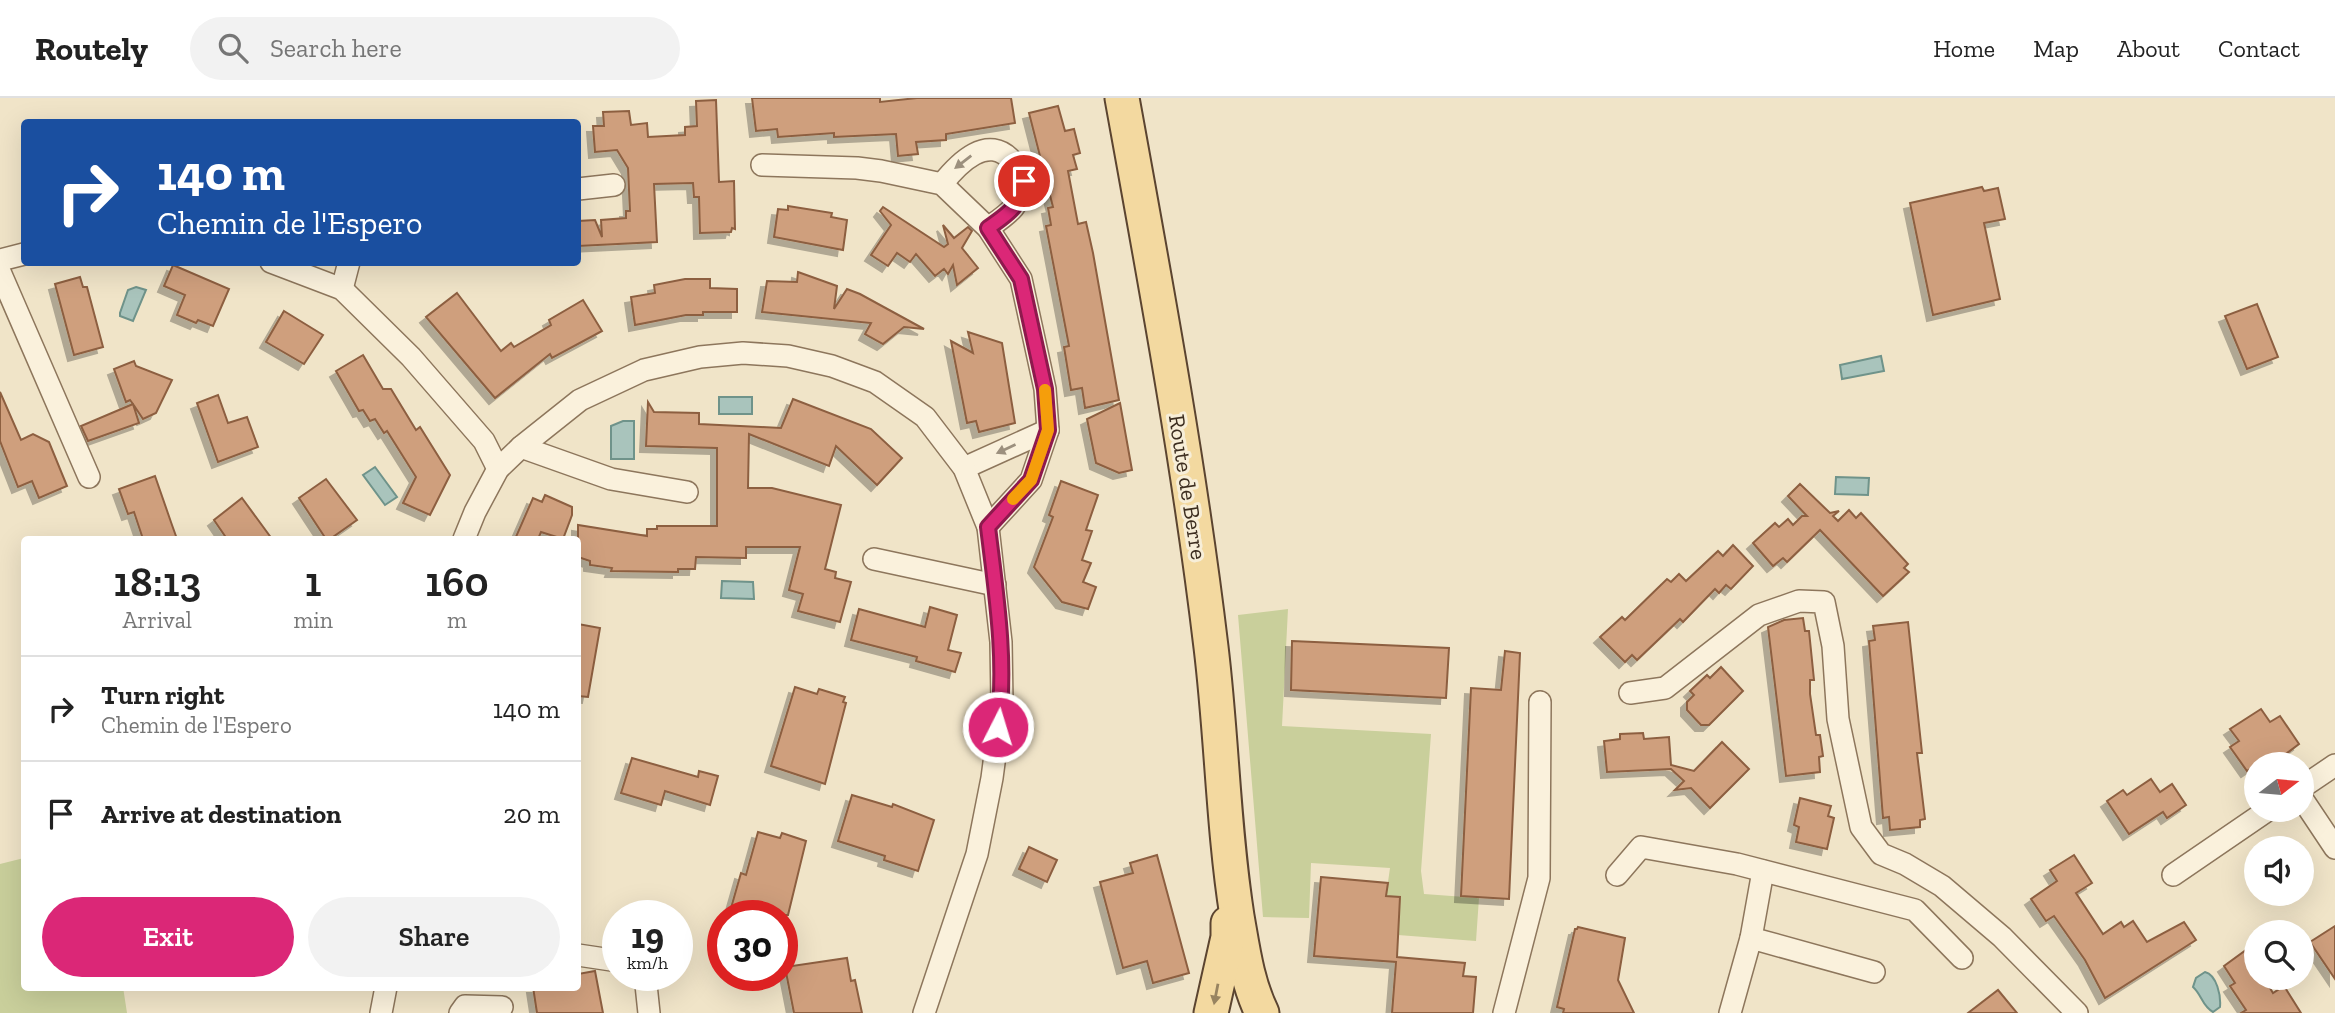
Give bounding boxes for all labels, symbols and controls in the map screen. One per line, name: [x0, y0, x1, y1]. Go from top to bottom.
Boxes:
search box: [190, 17, 680, 80]
text: Routely: [35, 29, 148, 68]
icon: search: [214, 29, 252, 67]
text: Search here: [270, 32, 402, 64]
text: Home: [1933, 34, 1995, 63]
text: Map: [2033, 34, 2079, 63]
text: About: [2117, 34, 2180, 63]
text: Contact: [2218, 34, 2300, 63]
text: 140 m: [157, 144, 285, 203]
icon: right: [42, 147, 133, 238]
pin: [994, 151, 1054, 211]
one-way arrow: [955, 154, 973, 169]
icon: arrive: [1005, 162, 1043, 200]
text: Chemin de l'Espero: [157, 204, 422, 242]
street label: Route de Berre: [1163, 412, 1213, 562]
one-way arrow: [996, 443, 1016, 455]
text: 18:13: [113, 556, 201, 607]
text: 1: [305, 556, 322, 607]
text: 160: [425, 556, 489, 607]
text: Arrival: [123, 606, 192, 634]
text: min: [293, 606, 333, 634]
text: m: [447, 606, 467, 634]
text: Turn right: [101, 679, 224, 711]
icon: right: [42, 690, 80, 728]
position arrow: [961, 690, 1035, 764]
text: 140 m: [493, 693, 560, 725]
text: Chemin de l'Espero: [101, 711, 292, 739]
north arrow: [2244, 752, 2314, 822]
map controls: [2244, 752, 2314, 990]
icon: arrive: [42, 795, 80, 833]
text: Arrive at destination: [101, 798, 341, 830]
text: 20 m: [503, 798, 560, 830]
button: sound: [2244, 836, 2314, 906]
button: Exit: [42, 897, 294, 977]
button: Share: [308, 897, 560, 977]
speed limit sign: 30: [707, 900, 798, 991]
text: 19: [631, 915, 664, 957]
button: search: [2244, 920, 2314, 990]
text: km/h: [627, 952, 668, 974]
one-way arrow: [1210, 983, 1221, 1005]

